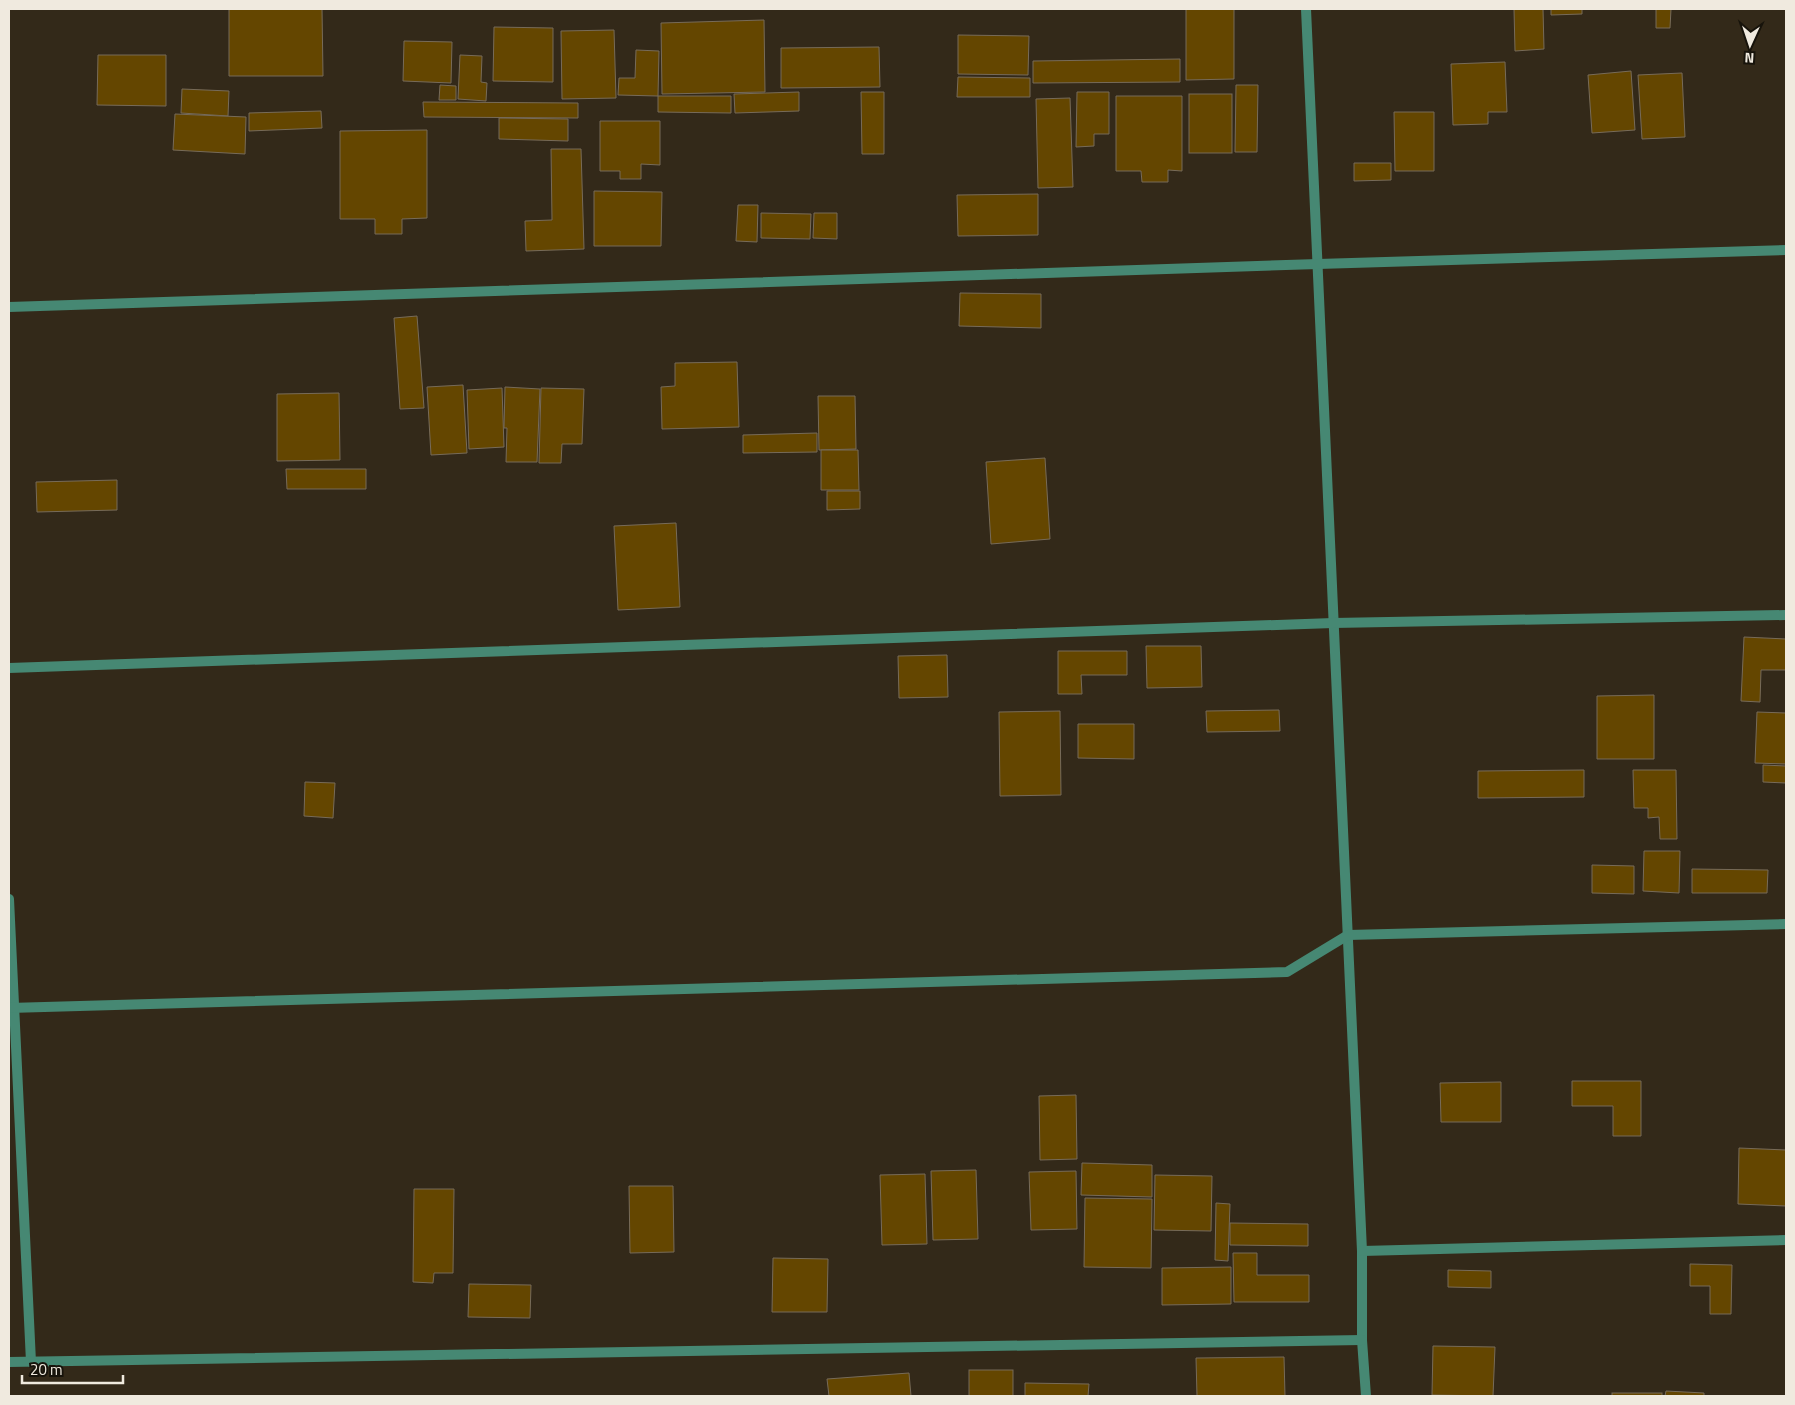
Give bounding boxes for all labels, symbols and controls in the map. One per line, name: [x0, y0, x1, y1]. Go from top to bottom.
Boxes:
north arrow: [1725, 20, 1775, 70]
text: N: [1744, 48, 1755, 69]
scale bar: [22, 1352, 124, 1384]
text: 20 m: [30, 1358, 63, 1381]

